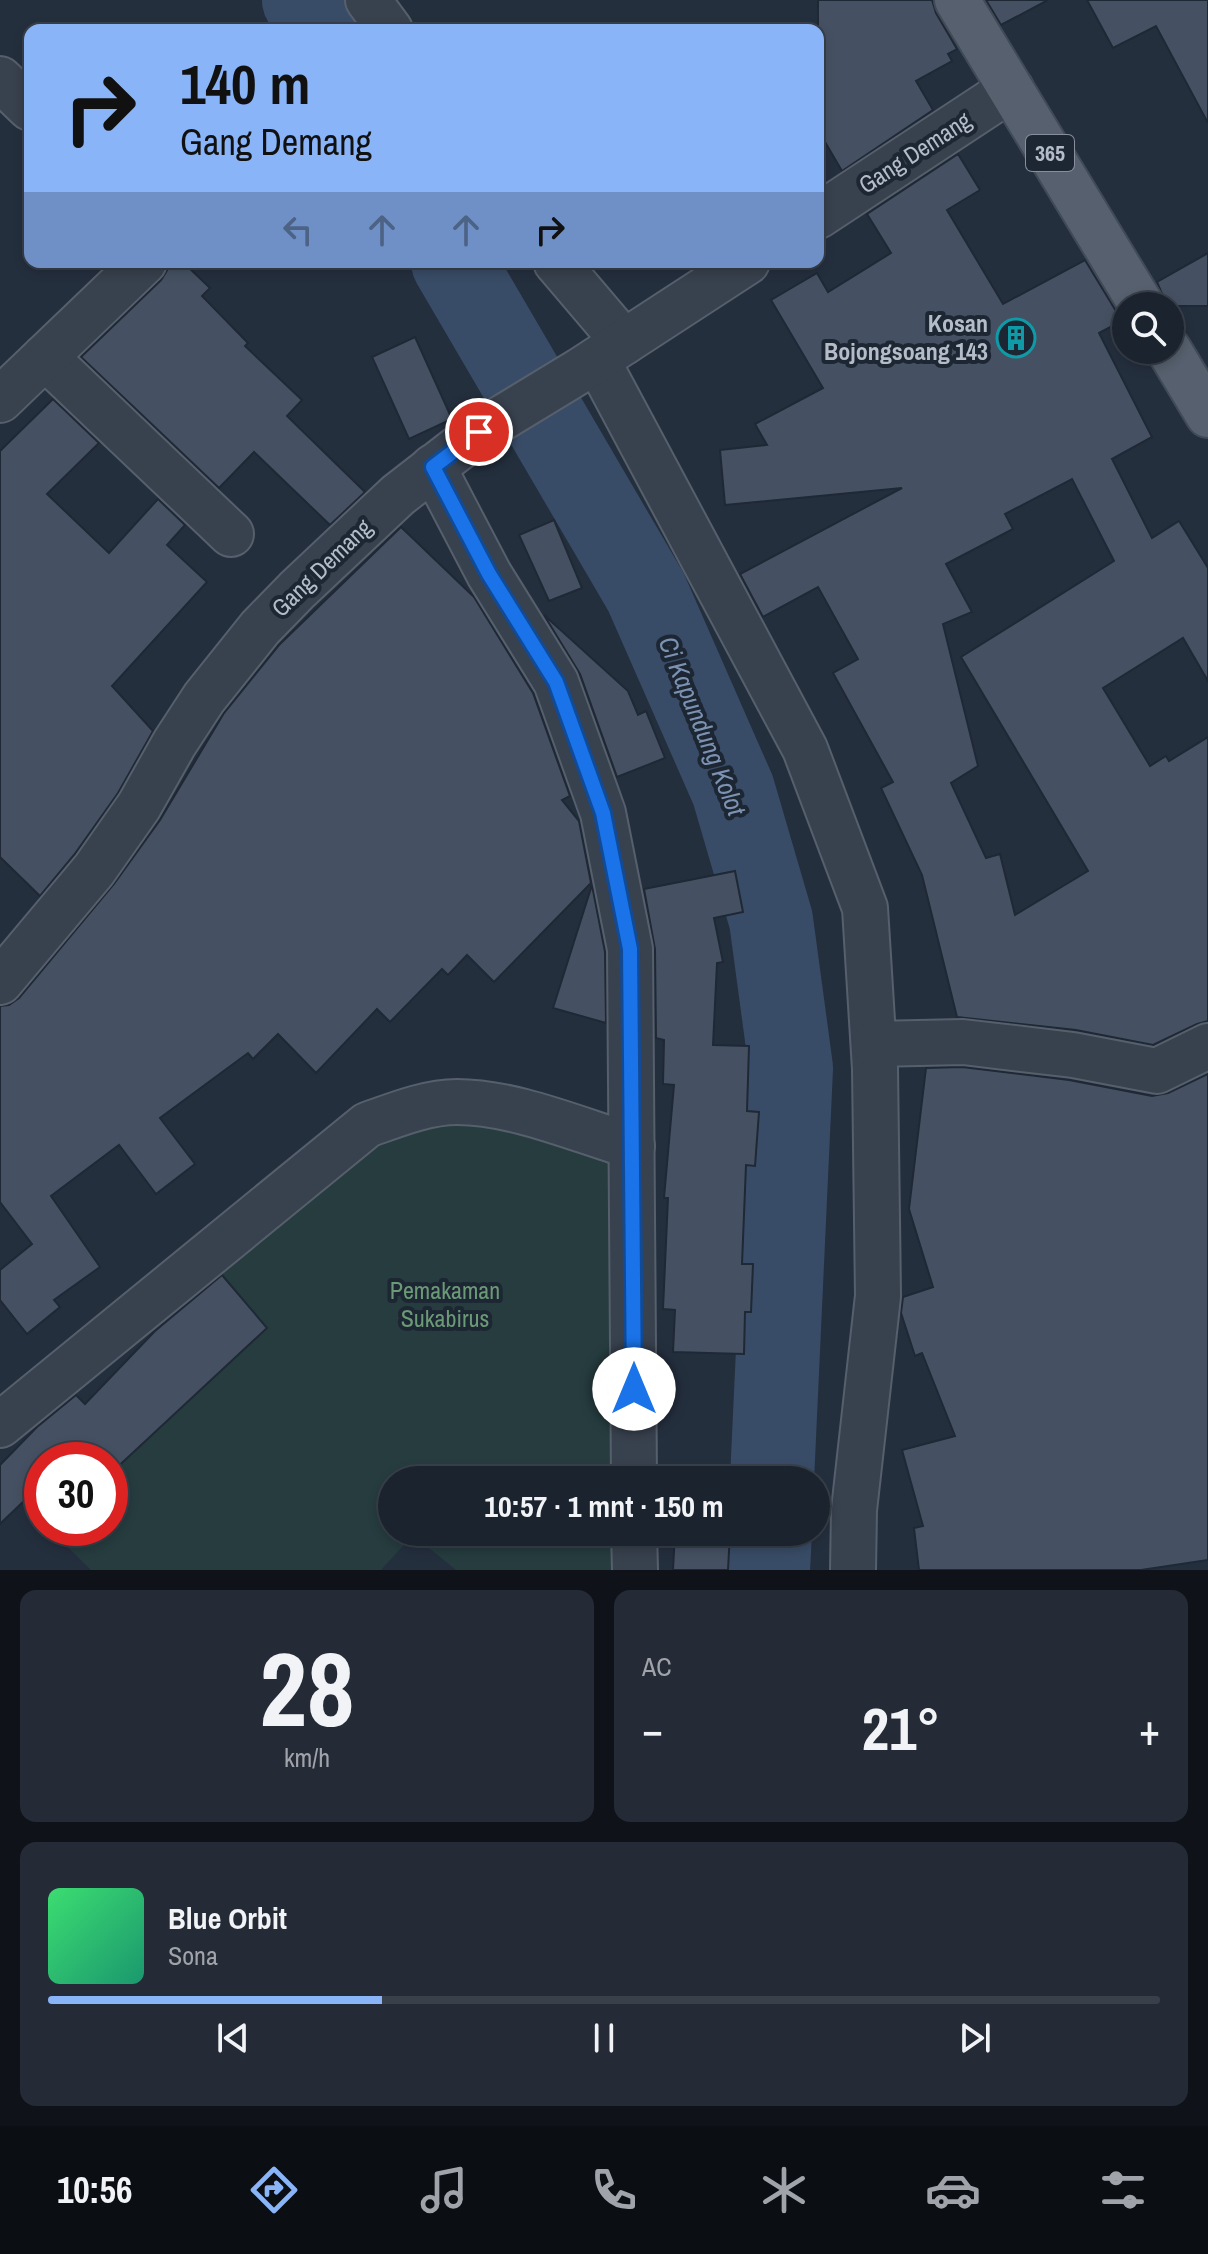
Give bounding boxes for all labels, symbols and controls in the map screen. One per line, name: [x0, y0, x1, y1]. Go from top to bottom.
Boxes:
text: 140 m: [180, 46, 310, 121]
icon: right: [48, 56, 152, 160]
street label: Gang Demang: [852, 104, 977, 200]
text: Gang Demang: [180, 118, 372, 166]
road number: 365: [1026, 135, 1074, 171]
icon: left: [276, 208, 320, 252]
icon: ahead: [360, 208, 404, 252]
icon: ahead: [444, 208, 488, 252]
icon: right: [528, 208, 572, 252]
map controls: [1112, 292, 1184, 364]
button: search: [1112, 292, 1184, 364]
place label: Kosan Bojongsoang 143: [824, 307, 988, 367]
building icon: Kosan Bojongsoang 143: [995, 317, 1037, 359]
pin: [445, 398, 513, 466]
icon: arrive: [457, 410, 501, 454]
street label: Gang Demang: [264, 511, 378, 623]
water label: Ci Kapundung Kolot: [650, 631, 755, 822]
park label: Pemakaman Sukabirus: [390, 1274, 500, 1334]
position arrow: [592, 1347, 676, 1431]
speed limit sign: 30: [24, 1442, 128, 1546]
text: 10:57 · 1 mnt · 150 m: [484, 1486, 724, 1526]
text: 28: [260, 1618, 354, 1758]
text: AC: [642, 1649, 672, 1684]
text: 21°: [862, 1688, 940, 1769]
text: −: [642, 1699, 663, 1759]
text: +: [1139, 1699, 1160, 1759]
text: km/h: [284, 1740, 330, 1775]
text: Blue Orbit: [168, 1898, 287, 1938]
text: Sona: [168, 1938, 218, 1973]
icon: previous: [211, 2016, 255, 2060]
icon: pause: [582, 2016, 626, 2060]
icon: next: [953, 2016, 997, 2060]
icon: directions: [246, 2162, 302, 2218]
icon: music: [416, 2162, 472, 2218]
icon: phone: [586, 2162, 642, 2218]
icon: climate: [756, 2162, 812, 2218]
icon: car: [925, 2162, 981, 2218]
icon: filters: [1095, 2162, 1151, 2218]
text: 10:56: [57, 2166, 132, 2214]

